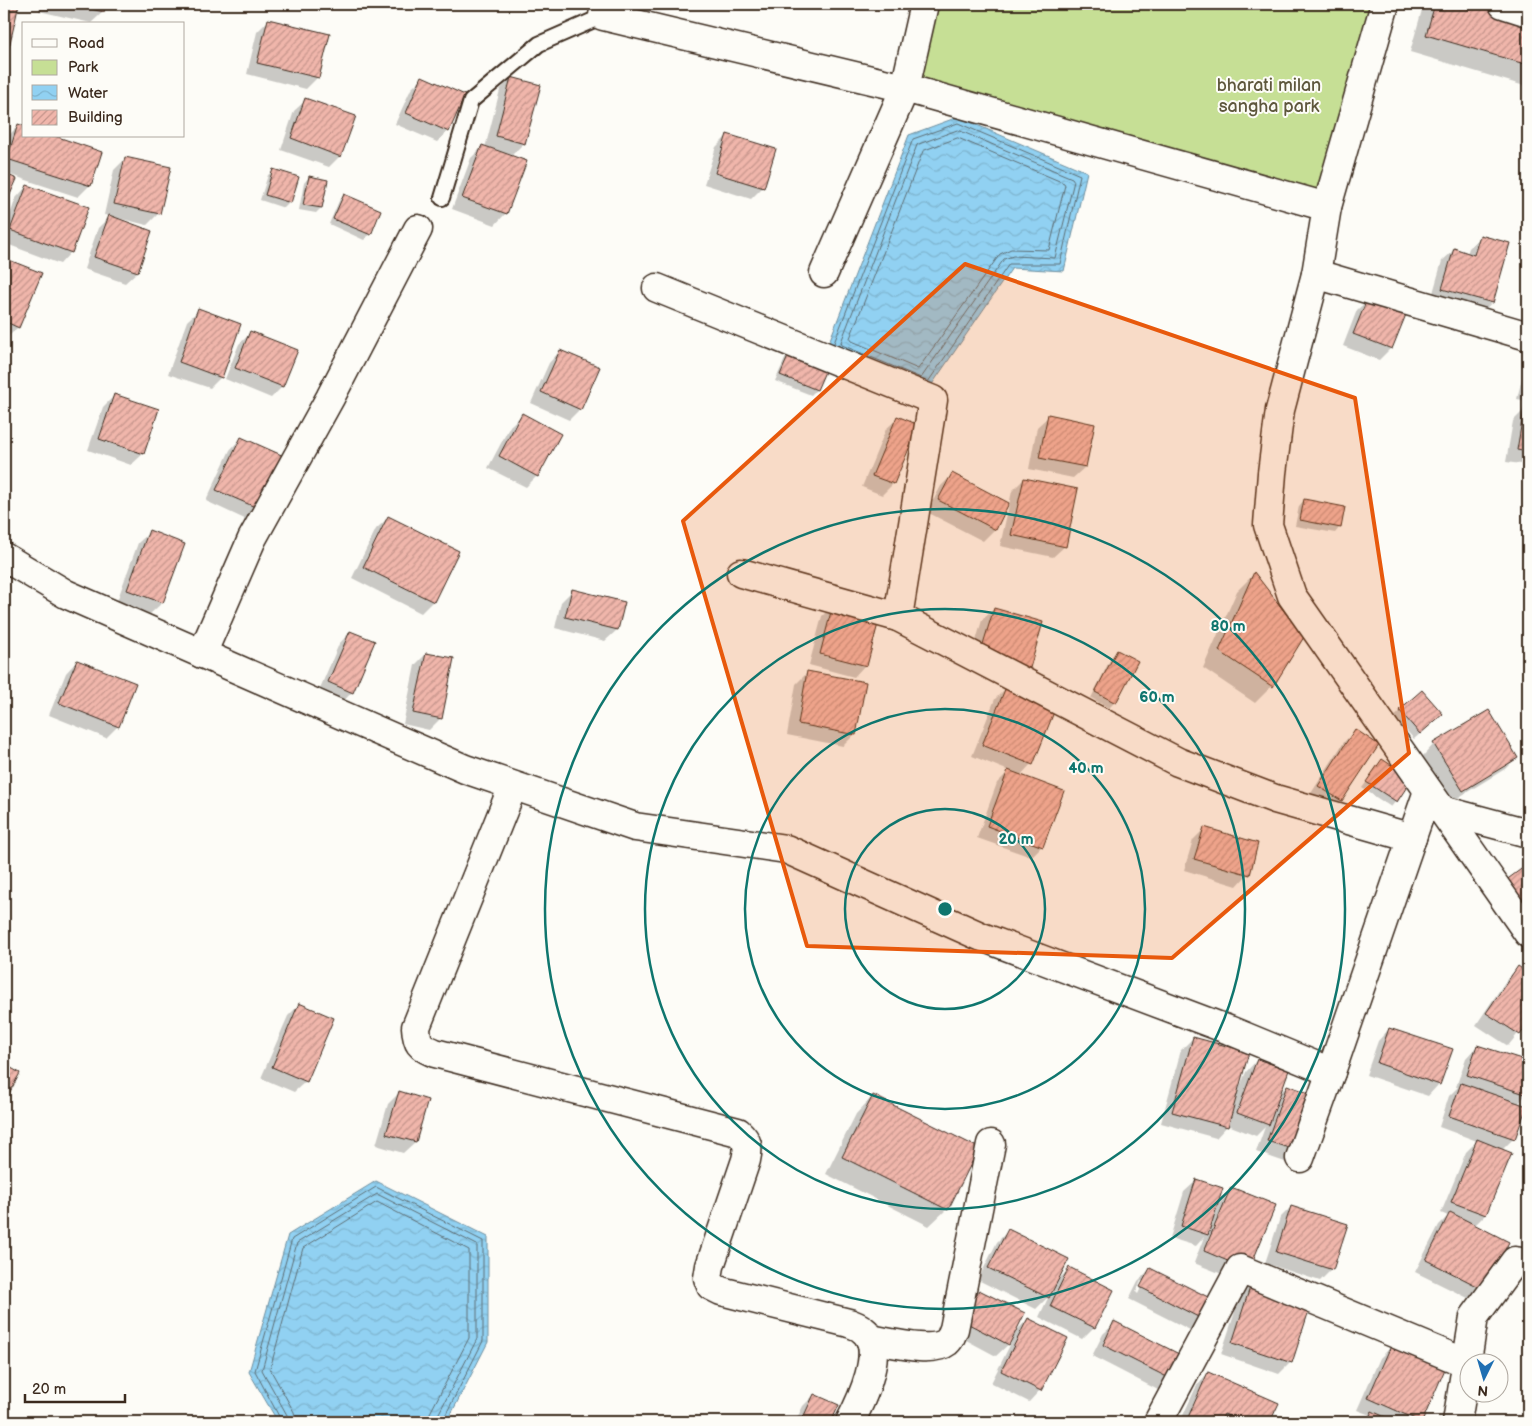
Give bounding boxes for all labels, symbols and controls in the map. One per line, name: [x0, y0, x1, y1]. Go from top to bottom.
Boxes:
legend: [22, 22, 185, 138]
text: Road: [68, 34, 104, 53]
text: Park: [68, 58, 99, 77]
park label: bharati milan sangha park: [1217, 75, 1321, 117]
text: Water: [68, 84, 108, 103]
text: Building: [68, 108, 123, 127]
text: 80 m: [1210, 617, 1246, 636]
text: 60 m: [1139, 688, 1175, 707]
text: 40 m: [1068, 759, 1104, 778]
text: 20 m: [999, 830, 1034, 849]
centre of rings: [936, 900, 954, 918]
north arrow: [1460, 1354, 1510, 1404]
scale bar: [25, 1371, 125, 1403]
text: 20 m: [32, 1380, 66, 1399]
text: N: [1477, 1382, 1489, 1399]

